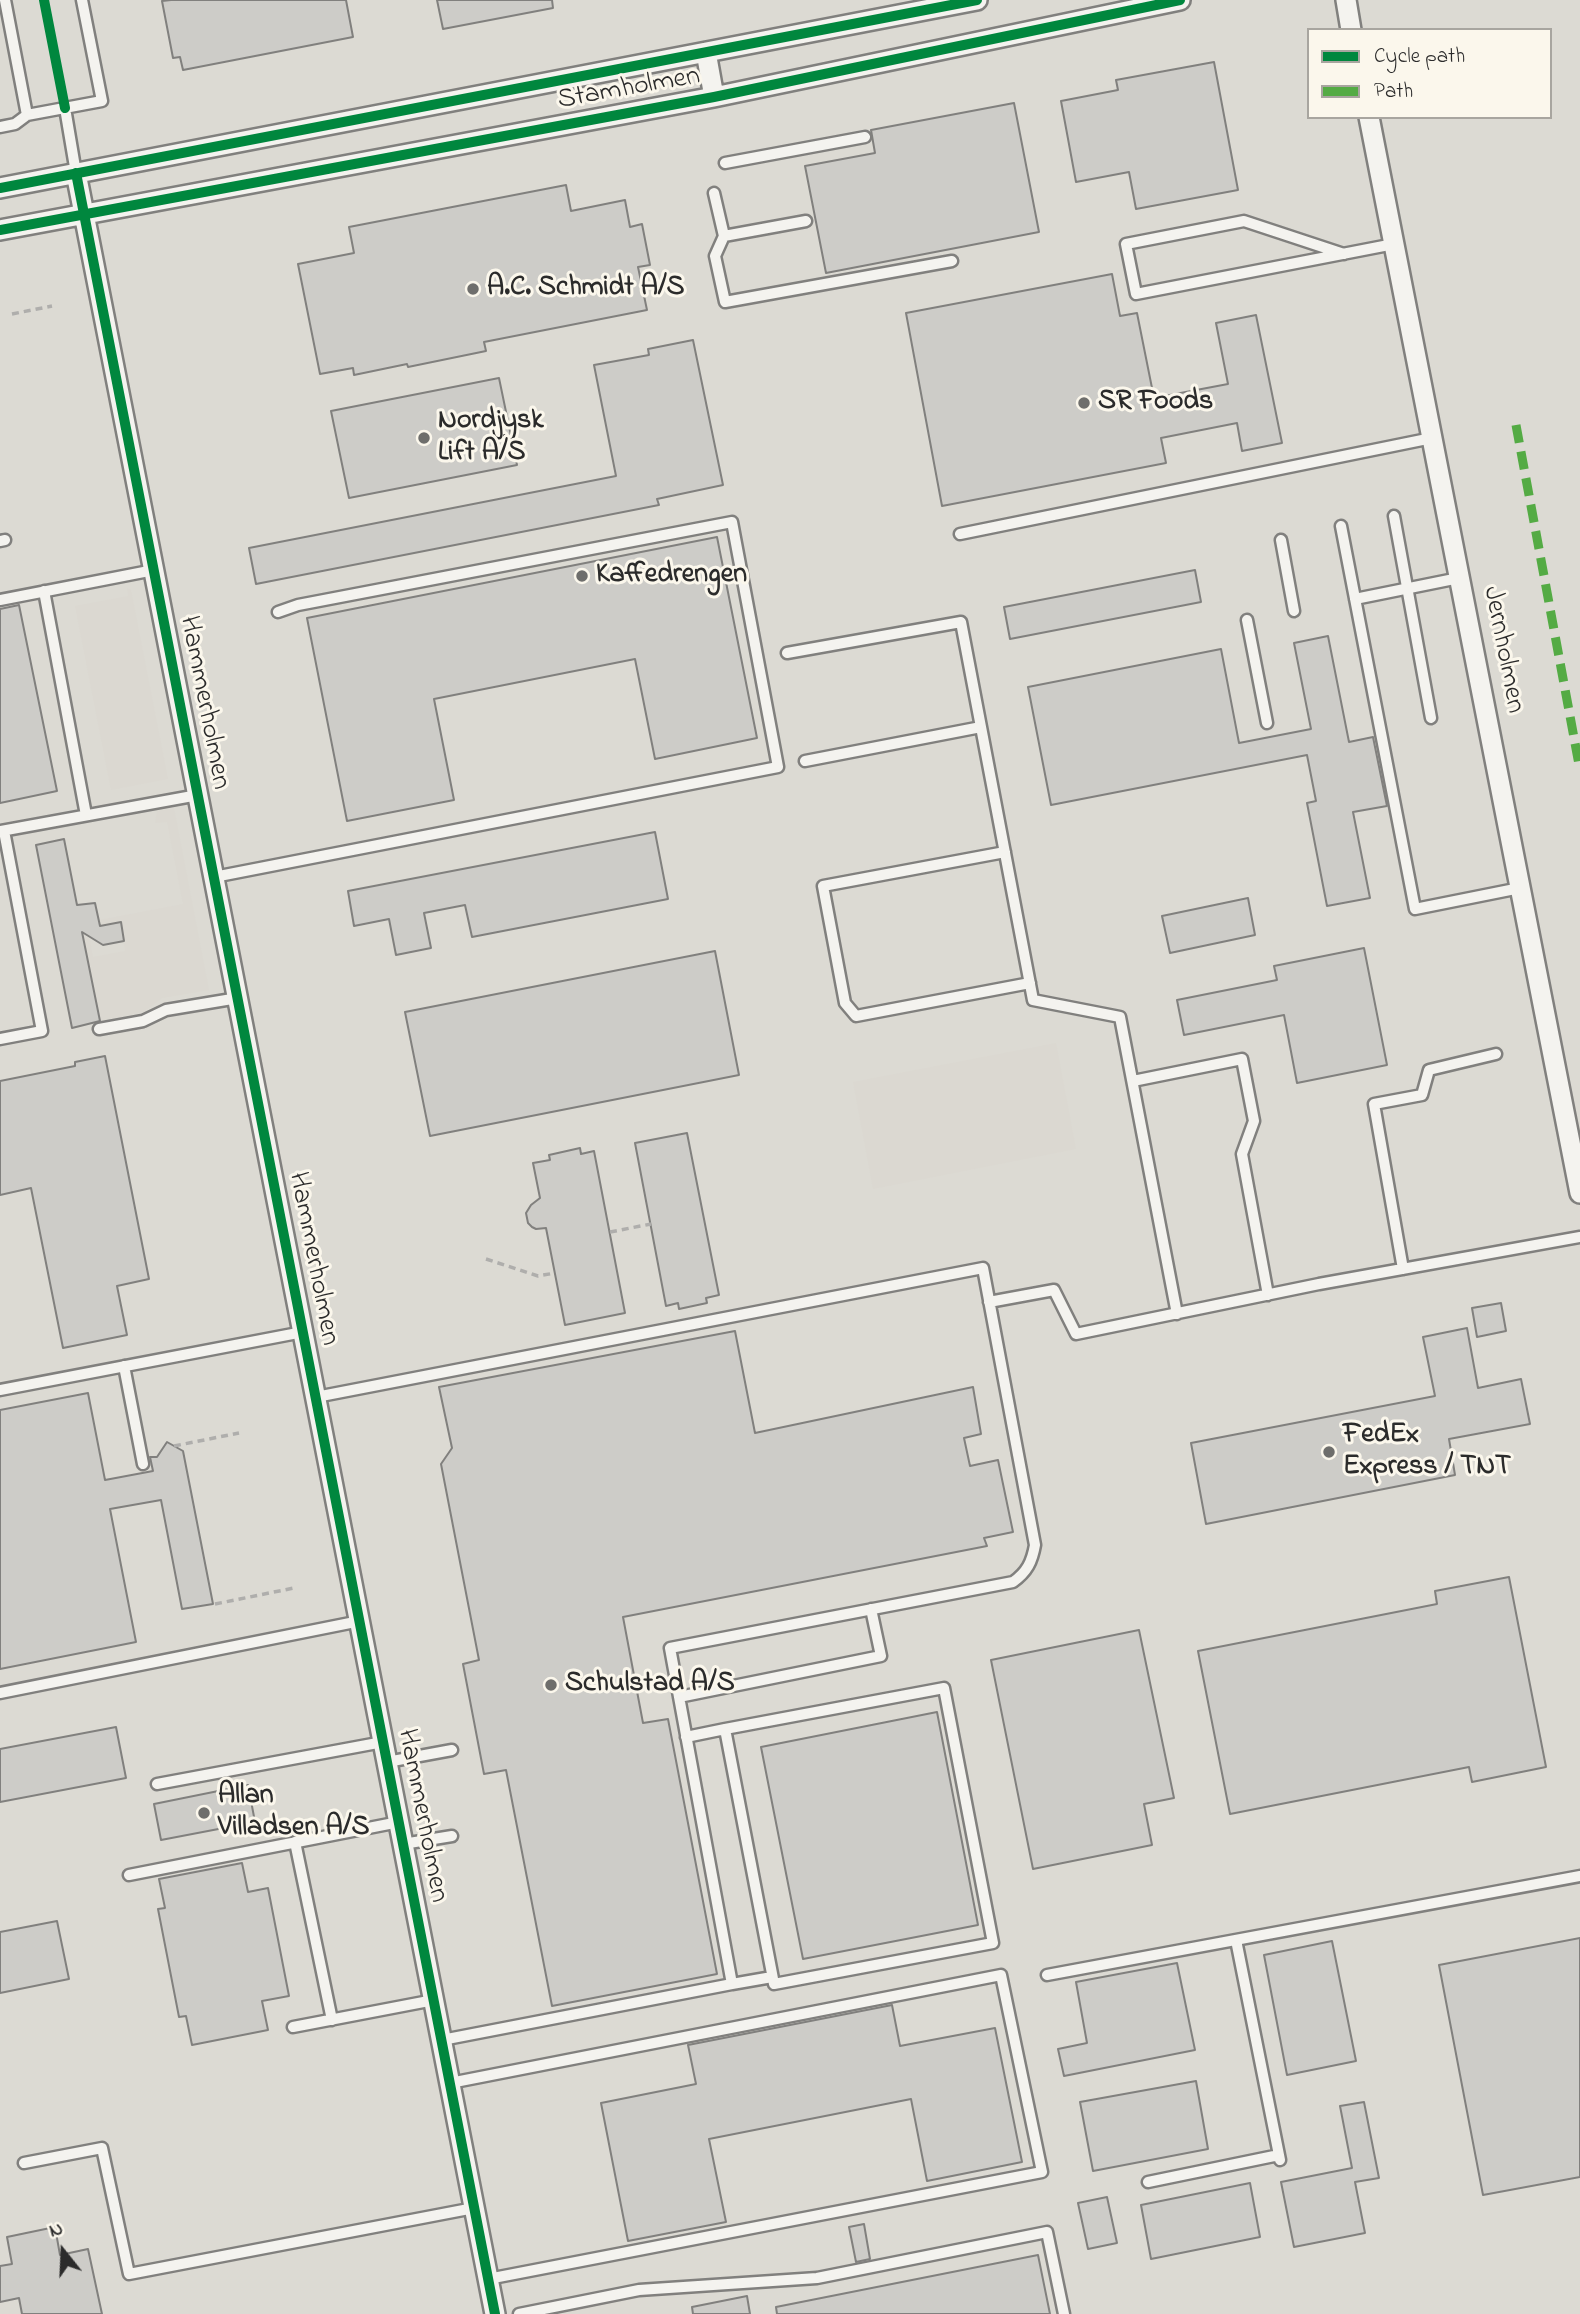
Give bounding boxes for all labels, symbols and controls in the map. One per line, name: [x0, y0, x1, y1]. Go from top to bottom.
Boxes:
legend: [1307, 28, 1552, 119]
text: Cycle path: [1374, 42, 1465, 72]
street label: Stamholmen: [555, 61, 703, 119]
text: Path: [1374, 77, 1413, 107]
place label: A.C. Schmidt A/S: [487, 272, 685, 306]
marker: A.C. Schmidt A/S: [465, 281, 481, 297]
place label: SR Foods: [1098, 386, 1213, 420]
marker: SR Foods: [1076, 395, 1092, 411]
place label: Nordjysk Lift A/S: [438, 405, 544, 471]
marker: Nordjysk Lift A/S: [416, 430, 432, 446]
place label: Kaffedrengen: [596, 559, 747, 593]
marker: Kaffedrengen: [574, 568, 590, 584]
street label: Jernholmen: [1473, 584, 1531, 716]
street label: Hammerholmen: [170, 613, 236, 793]
street label: Hammerholmen: [279, 1169, 345, 1349]
place label: FedEx Express / TNT: [1343, 1419, 1511, 1485]
marker: FedEx Express / TNT: [1321, 1444, 1337, 1460]
place label: Schulstad A/S: [565, 1668, 735, 1702]
marker: Schulstad A/S: [543, 1677, 559, 1693]
street label: Hammerholmen: [388, 1726, 454, 1906]
place label: Allan Villadsen A/S: [218, 1780, 369, 1846]
marker: Allan Villadsen A/S: [196, 1805, 212, 1821]
north arrow: [28, 2216, 98, 2286]
text: N: [46, 2216, 67, 2245]

